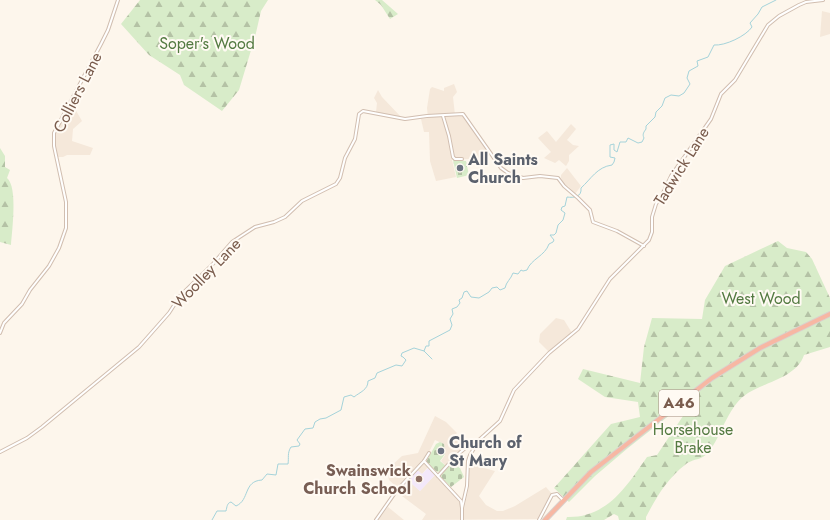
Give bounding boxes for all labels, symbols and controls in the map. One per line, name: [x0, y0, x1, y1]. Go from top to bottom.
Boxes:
park label: Soper's Wood: [159, 32, 255, 55]
street label: Colliers Lane: [47, 48, 108, 137]
street label: Tadwick Lane: [648, 123, 715, 210]
place label: All Saints Church: [467, 148, 538, 189]
marker: All Saints Church: [455, 163, 465, 173]
street label: Woolley Lane: [167, 233, 246, 314]
park label: West Wood: [721, 287, 801, 310]
road number: A46: [659, 390, 699, 416]
park label: Horsehouse Brake: [653, 418, 733, 459]
place label: Church of St Mary: [449, 431, 523, 472]
marker: Church of St Mary: [436, 446, 446, 456]
place label: Swainswick Church School: [303, 459, 412, 500]
marker: Swainswick Church School: [414, 474, 424, 484]

